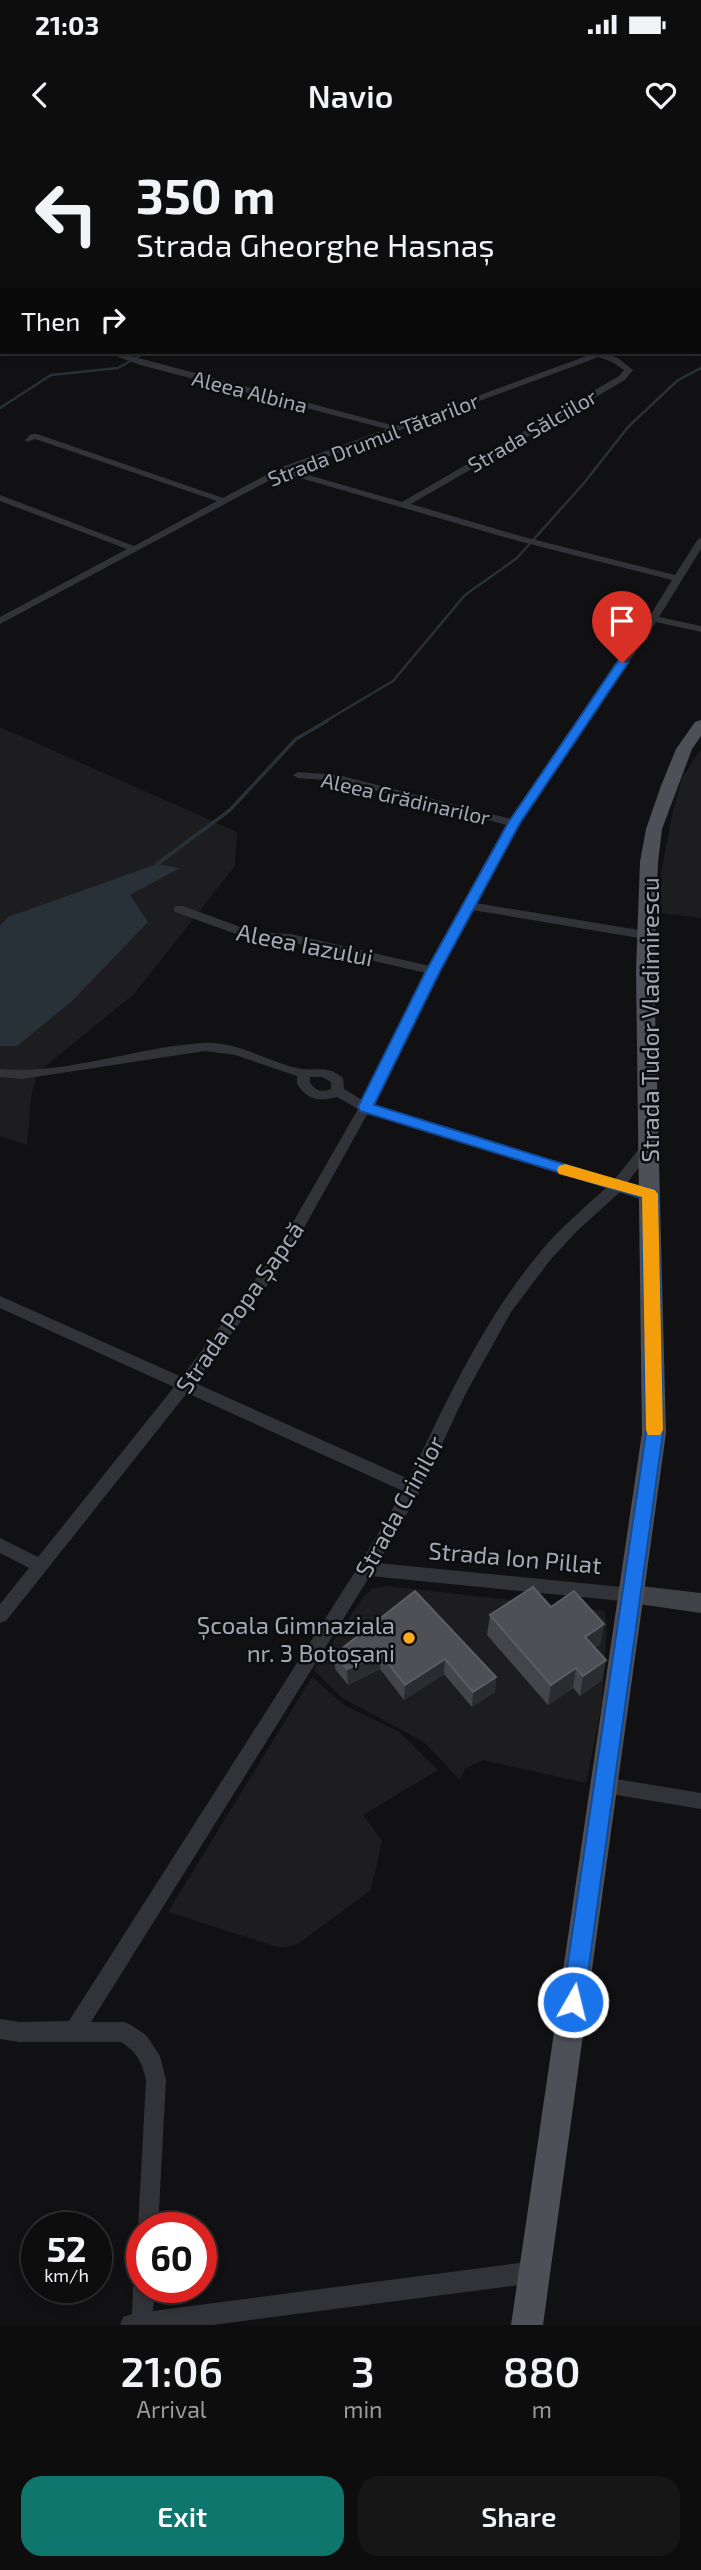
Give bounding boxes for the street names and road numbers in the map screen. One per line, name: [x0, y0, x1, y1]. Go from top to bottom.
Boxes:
street label: Aleea Albina: [190, 365, 310, 417]
street label: Strada Sălciilor: [463, 383, 601, 477]
street label: Strada Drumul Tătarilor: [264, 387, 483, 491]
street label: Aleea Grădinarilor: [319, 766, 493, 830]
street label: Strada Tudor Vladimirescu: [635, 877, 664, 1163]
street label: Aleea Iazului: [234, 917, 376, 971]
street label: Strada Popa Șapcă: [169, 1215, 311, 1400]
street label: Strada Crinilor: [348, 1430, 450, 1582]
street label: Strada Ion Pillat: [427, 1535, 603, 1579]

